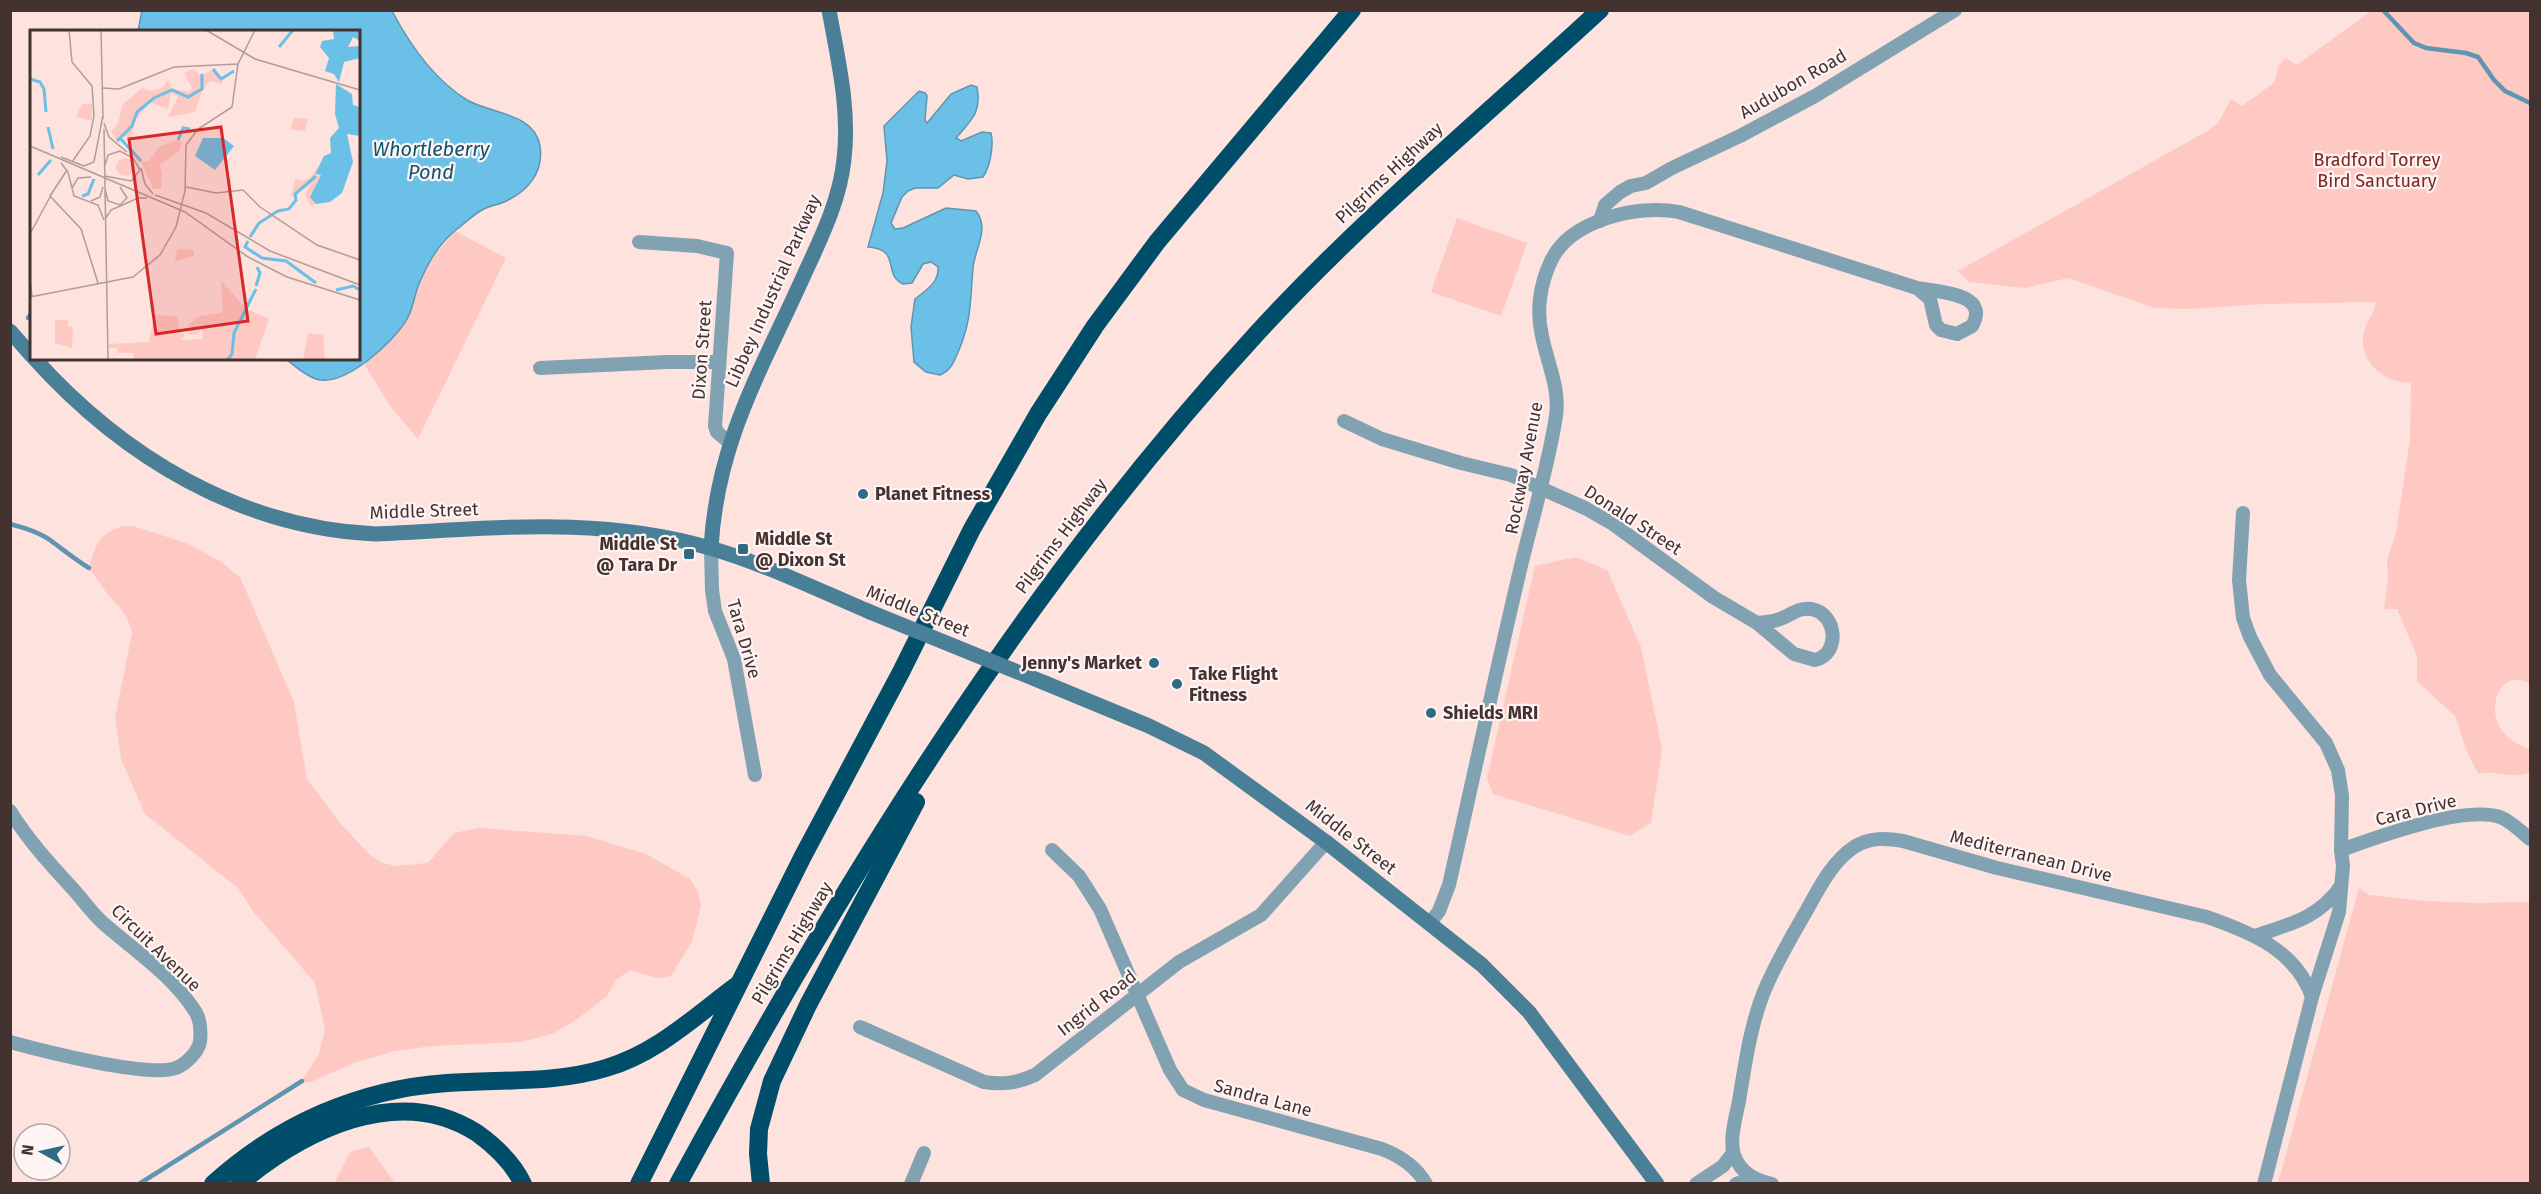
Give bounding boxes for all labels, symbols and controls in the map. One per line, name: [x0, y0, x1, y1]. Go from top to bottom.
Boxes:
inset map: [30, 30, 360, 360]
street label: Audubon Road: [1736, 44, 1850, 124]
street label: Pilgrims Highway: [1331, 117, 1447, 228]
water label: Whortleberry Pond: [373, 137, 491, 184]
park label: Bradford Torrey Bird Sanctuary: [2314, 149, 2441, 192]
street label: Libbey Industrial Parkway: [720, 191, 826, 391]
street label: Dixon Street: [688, 299, 716, 401]
street label: Rockway Avenue: [1500, 400, 1548, 536]
street label: Pilgrims Highway: [1010, 474, 1112, 598]
street label: Donald Street: [1580, 480, 1686, 560]
place label: Planet Fitness: [875, 483, 990, 505]
marker: Planet Fitness: [856, 487, 870, 501]
street label: Middle Street: [369, 498, 479, 524]
place label: Middle St @ Dixon St: [755, 528, 847, 571]
place label: Middle St @ Tara Dr: [596, 533, 678, 576]
marker: Middle St @ Dixon St: [736, 542, 750, 556]
marker: Middle St @ Tara Dr: [682, 547, 696, 561]
street label: Middle Street: [863, 580, 973, 642]
street label: Tara Drive: [722, 597, 766, 681]
place label: Jenny's Market: [1020, 652, 1143, 674]
marker: Jenny's Market: [1147, 656, 1161, 670]
place label: Take Flight Fitness: [1189, 663, 1279, 706]
marker: Take Flight Fitness: [1170, 677, 1184, 691]
place label: Shields MRI: [1443, 702, 1538, 724]
marker: Shields MRI: [1424, 706, 1438, 720]
street label: Cara Drive: [2373, 789, 2459, 831]
street label: Middle Street: [1301, 795, 1401, 880]
street label: Mediterranean Drive: [1948, 825, 2114, 887]
street label: Pilgrims Highway: [747, 878, 837, 1008]
street label: Circuit Avenue: [106, 900, 206, 996]
street label: Ingrid Road: [1053, 965, 1141, 1041]
street label: Sandra Lane: [1212, 1074, 1314, 1122]
north arrow: [12, 1122, 72, 1182]
text: N: [17, 1143, 38, 1157]

